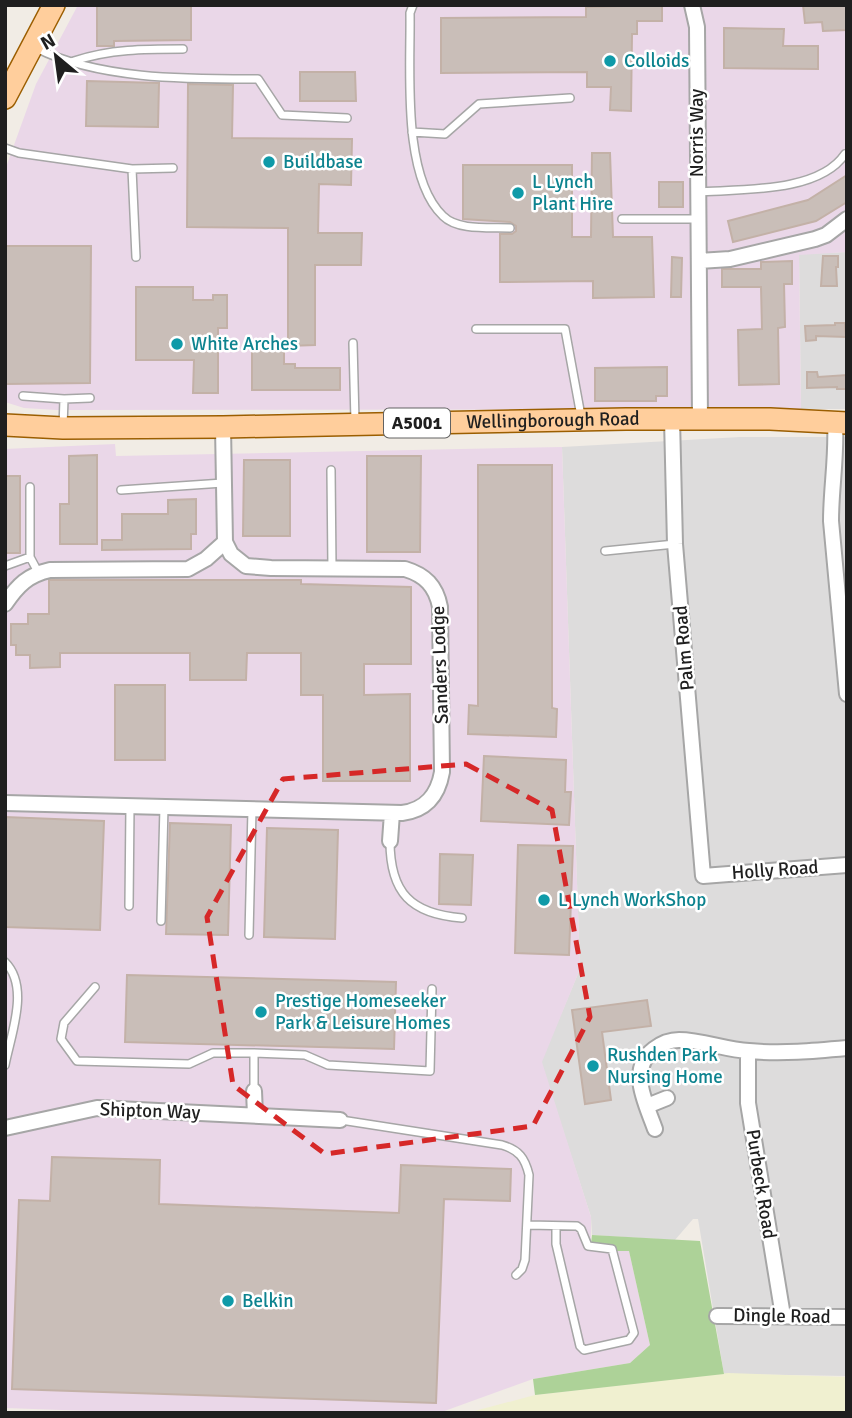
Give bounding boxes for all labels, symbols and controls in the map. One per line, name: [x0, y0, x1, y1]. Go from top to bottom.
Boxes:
north arrow: [21, 21, 91, 91]
text: N: [37, 28, 60, 56]
place label: Colloids: [624, 49, 689, 73]
marker: Colloids: [602, 53, 618, 69]
street label: Norris Way: [685, 89, 709, 177]
place label: Buildbase: [283, 150, 363, 174]
marker: Buildbase: [261, 154, 277, 170]
place label: L Lynch Plant Hire: [532, 170, 613, 216]
marker: L Lynch Plant Hire: [510, 185, 526, 201]
place label: White Arches: [191, 332, 298, 356]
marker: White Arches: [169, 336, 185, 352]
street label: Wellingborough Road: [466, 407, 640, 434]
road number: A5001: [384, 408, 450, 438]
street label: Palm Road: [668, 604, 700, 692]
street label: Sanders Lodge: [426, 605, 454, 725]
street label: Holly Road: [731, 855, 819, 885]
place label: L Lynch WorkShop: [558, 888, 706, 912]
marker: L Lynch WorkShop: [536, 892, 552, 908]
place label: Prestige Homeseeker Park & Leisure Homes: [275, 989, 450, 1035]
marker: Prestige Homeseeker Park & Leisure Homes: [253, 1004, 269, 1020]
place label: Rushden Park Nursing Home: [607, 1043, 723, 1089]
marker: Rushden Park Nursing Home: [585, 1058, 601, 1074]
street label: Shipton Way: [99, 1097, 201, 1125]
street label: Purbeck Road: [740, 1127, 782, 1241]
place label: Belkin: [242, 1289, 294, 1313]
marker: Belkin: [220, 1293, 236, 1309]
street label: Dingle Road: [733, 1303, 831, 1329]

